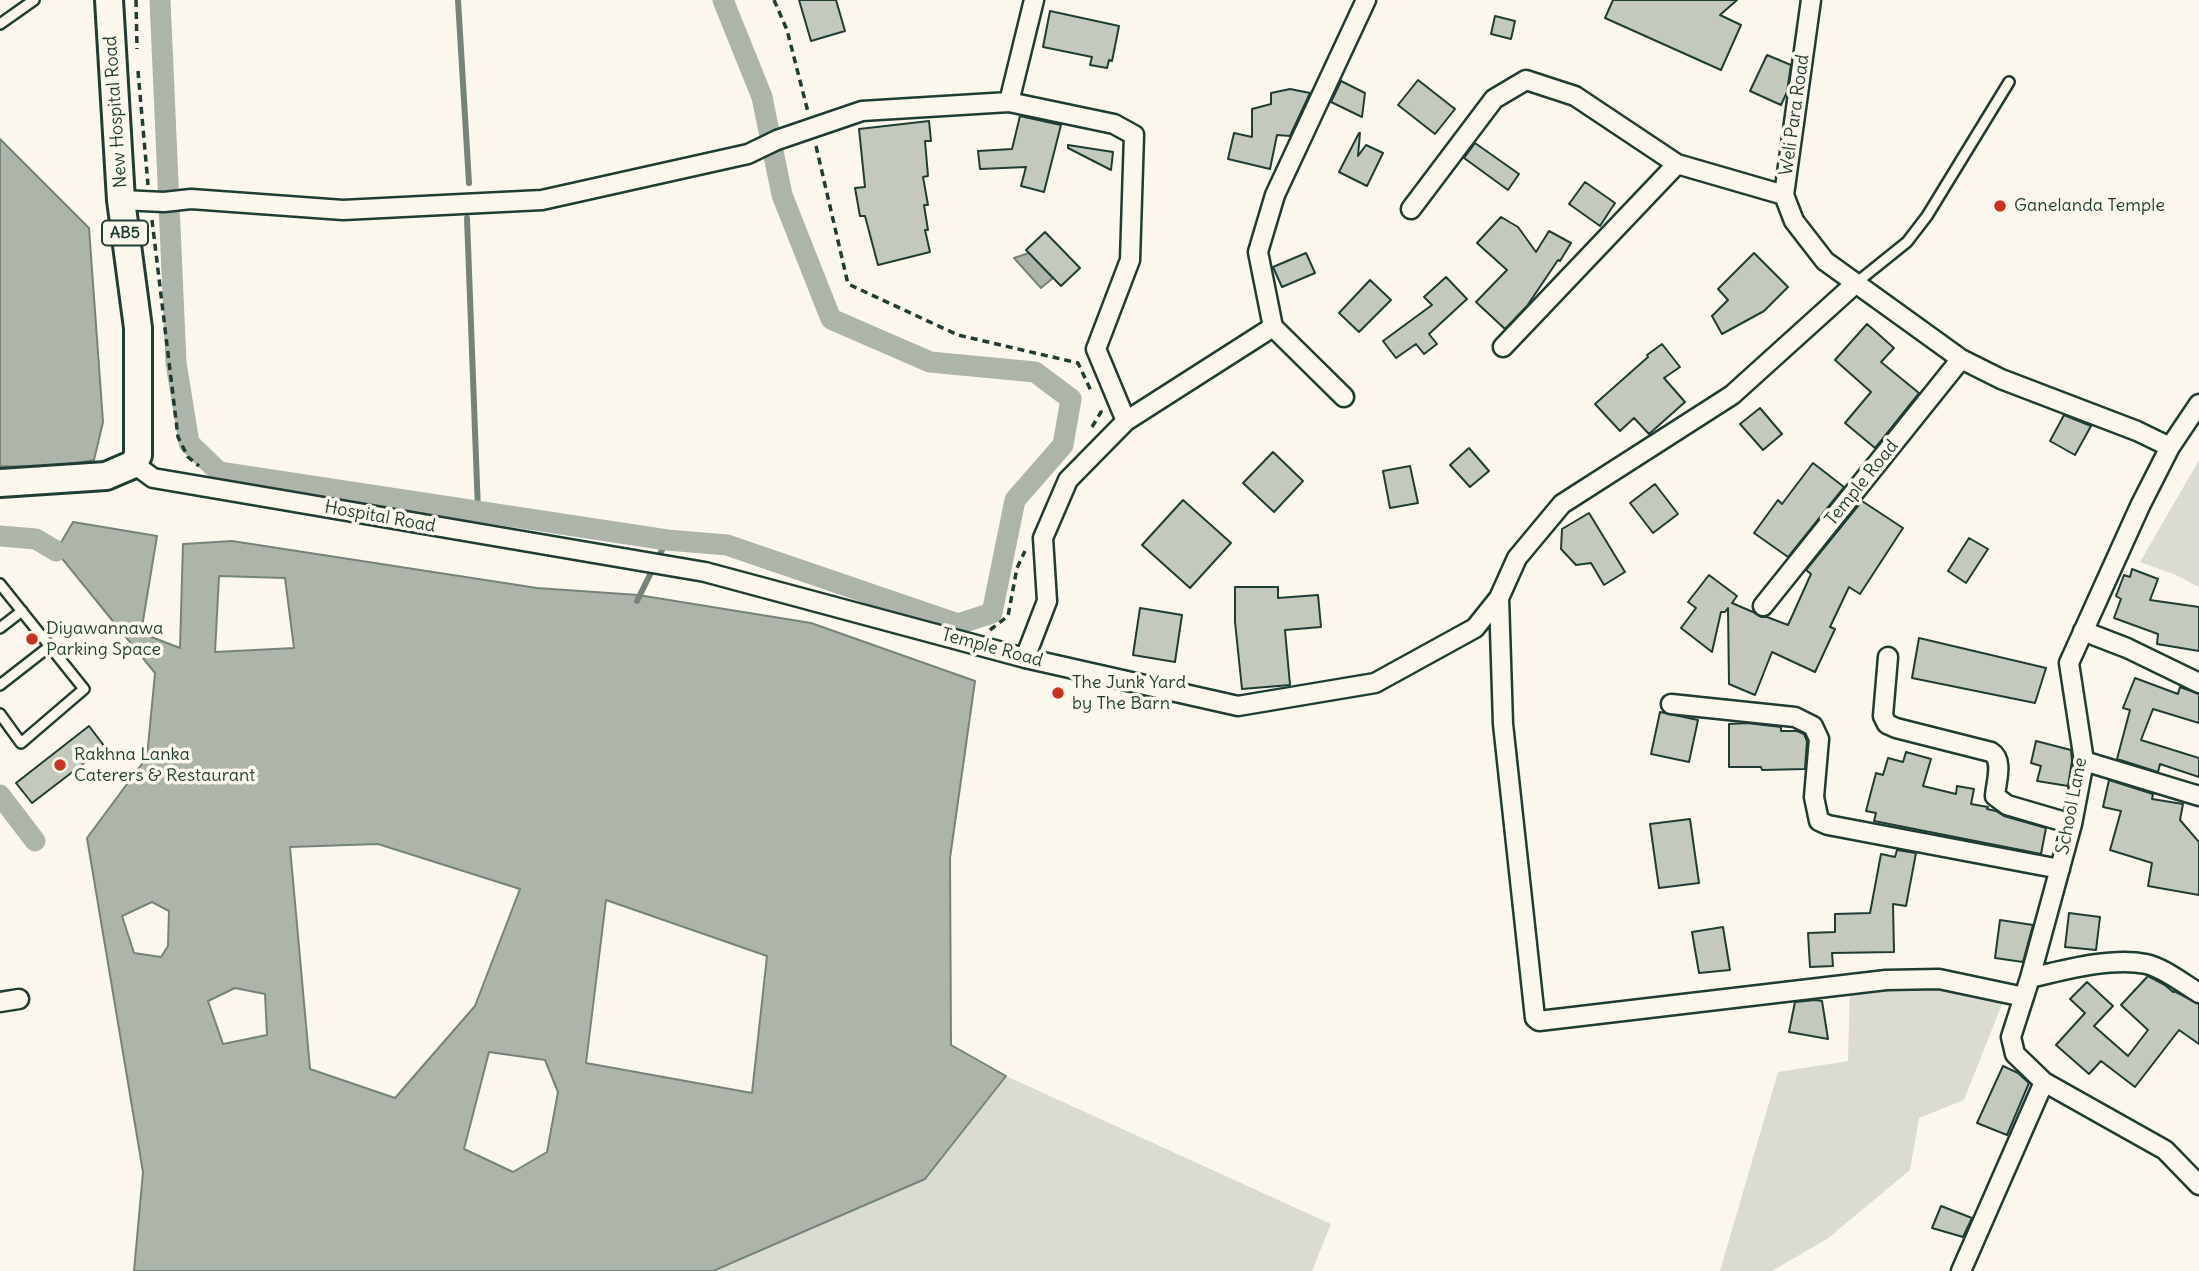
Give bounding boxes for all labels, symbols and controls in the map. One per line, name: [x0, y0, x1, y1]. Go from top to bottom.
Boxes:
street label: New Hospital Road: [100, 35, 132, 189]
street label: Weli Para Road: [1776, 53, 1814, 177]
place label: Ganelanda Temple: [2014, 195, 2165, 217]
marker: Ganelanda Temple: [1992, 198, 2008, 214]
road number: AB5: [102, 220, 148, 246]
street label: Temple Road: [1821, 436, 1903, 530]
street label: Hospital Road: [323, 497, 437, 537]
place label: Diyawannawa Parking Space: [46, 618, 163, 660]
street label: Temple Road: [939, 624, 1045, 672]
marker: Diyawannawa Parking Space: [24, 631, 40, 647]
place label: The Junk Yard by The Barn: [1072, 672, 1186, 714]
marker: The Junk Yard by The Barn: [1050, 685, 1066, 701]
place label: Rakhna Lanka Caterers & Restaurant: [74, 744, 255, 786]
street label: School Lane: [2052, 756, 2092, 856]
marker: Rakhna Lanka Caterers & Restaurant: [52, 757, 68, 773]

